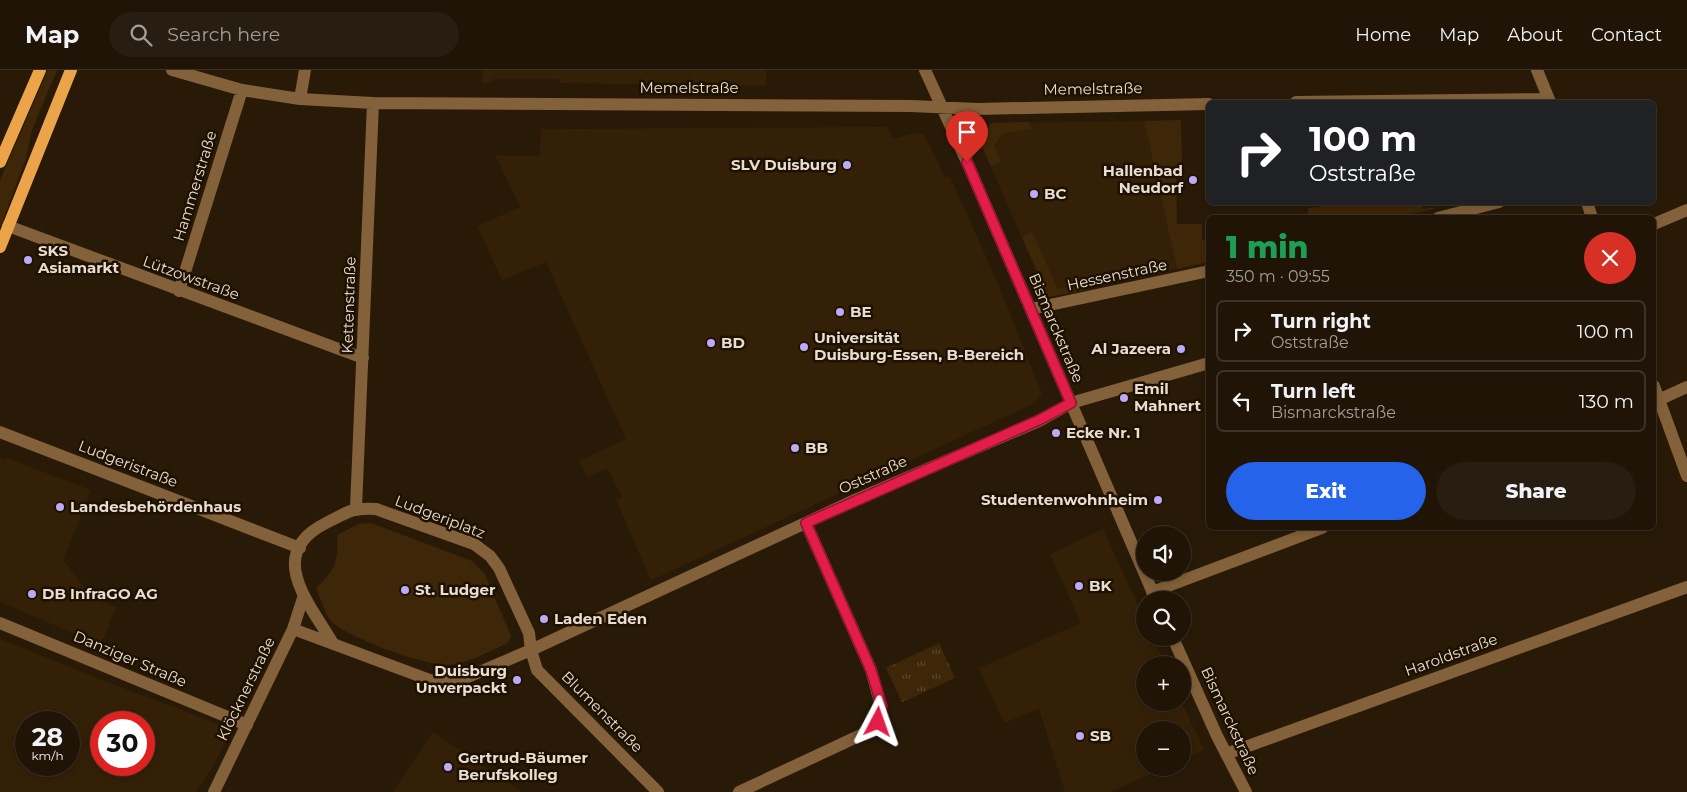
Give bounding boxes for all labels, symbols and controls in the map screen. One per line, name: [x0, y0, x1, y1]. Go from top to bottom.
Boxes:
search box: [109, 12, 459, 57]
text: Map: [25, 20, 79, 49]
icon: search: [127, 21, 155, 49]
text: Search here: [167, 23, 280, 46]
text: Home: [1355, 24, 1411, 46]
text: Map: [1439, 24, 1479, 46]
text: About: [1507, 24, 1563, 46]
text: Contact: [1591, 24, 1662, 46]
street label: Memelstraße: [639, 78, 739, 97]
street label: Memelstraße: [1043, 78, 1143, 99]
pin: [946, 111, 988, 162]
text: 100 m: [1309, 117, 1417, 160]
icon: arrive: [953, 118, 981, 146]
icon: right: [1226, 120, 1291, 185]
street label: Hammerstraße: [169, 128, 220, 243]
place label: SLV Duisburg: [731, 155, 837, 174]
marker: SLV Duisburg: [841, 159, 853, 171]
text: Oststraße: [1309, 160, 1416, 187]
place label: Hallenbad Neudorf: [1103, 161, 1184, 197]
marker: Hallenbad Neudorf: [1187, 174, 1199, 186]
place label: BC: [1044, 184, 1066, 203]
marker: BC: [1028, 188, 1040, 200]
text: 1 min: [1226, 229, 1309, 266]
button: close: [1584, 232, 1636, 284]
place label: SKS Asiamarkt: [37, 241, 119, 277]
street label: Lützowstraße: [140, 251, 242, 304]
marker: SKS Asiamarkt: [22, 254, 34, 266]
street label: Hessenstraße: [1065, 255, 1169, 294]
street label: Kettenstraße: [337, 256, 360, 354]
text: 350 m · 09:55: [1226, 267, 1330, 286]
street label: Bismarckstraße: [1025, 270, 1088, 385]
place label: BE: [850, 302, 872, 321]
marker: BE: [834, 306, 846, 318]
text: Turn right: [1271, 310, 1371, 333]
icon: right: [1228, 317, 1256, 345]
text: 100 m: [1577, 320, 1634, 343]
place label: Universität Duisburg-Essen, B-Bereich: [814, 328, 1024, 364]
place label: BD: [721, 333, 745, 352]
text: Oststraße: [1271, 333, 1349, 352]
marker: BD: [705, 337, 717, 349]
place label: Al Jazeera: [1090, 339, 1171, 358]
marker: Universität Duisburg-Essen, B-Bereich: [798, 341, 810, 353]
marker: Al Jazeera: [1175, 343, 1187, 355]
place label: Emil Mahnert: [1134, 379, 1202, 415]
text: Turn left: [1271, 380, 1356, 403]
icon: left: [1228, 387, 1256, 415]
text: 130 m: [1579, 390, 1634, 413]
marker: Emil Mahnert: [1118, 392, 1130, 404]
text: Bismarckstraße: [1271, 403, 1396, 422]
place label: Ecke Nr. 1: [1066, 423, 1141, 442]
marker: Ecke Nr. 1: [1050, 427, 1062, 439]
street label: Ludgeristraße: [76, 436, 181, 491]
place label: BB: [805, 438, 828, 457]
marker: BB: [789, 442, 801, 454]
street label: Oststraße: [836, 451, 910, 498]
button: Exit: [1226, 462, 1426, 520]
button: Share: [1436, 462, 1636, 520]
place label: Studentenwohnheim: [981, 490, 1148, 509]
street label: Ludgeriplatz: [392, 491, 488, 543]
marker: Studentenwohnheim: [1152, 494, 1164, 506]
place label: Landesbehördenhaus: [70, 497, 241, 516]
marker: Landesbehördenhaus: [54, 501, 66, 513]
map controls: [1136, 526, 1191, 776]
button: sound: [1136, 526, 1191, 581]
place label: BK: [1089, 576, 1112, 595]
place label: St. Ludger: [415, 580, 496, 599]
marker: BK: [1073, 580, 1085, 592]
place label: DB InfraGO AG: [42, 584, 158, 603]
marker: St. Ludger: [399, 584, 411, 596]
marker: DB InfraGO AG: [26, 588, 38, 600]
button: search: [1136, 591, 1191, 646]
place label: Laden Eden: [554, 609, 647, 628]
marker: Laden Eden: [538, 613, 550, 625]
street label: Danziger Straße: [71, 626, 190, 691]
street label: Haroldstraße: [1402, 629, 1500, 680]
street label: Klöcknerstraße: [212, 634, 279, 744]
button: +: [1136, 656, 1191, 711]
place label: Duisburg Unverpackt: [416, 661, 507, 697]
street label: Bismarckstraße: [1197, 664, 1264, 778]
street label: Blumenstraße: [558, 667, 647, 756]
marker: Duisburg Unverpackt: [511, 674, 523, 686]
position arrow: [851, 695, 903, 747]
speed limit sign: 30: [90, 711, 155, 776]
button: −: [1136, 721, 1191, 776]
text: 28: [32, 722, 63, 752]
place label: SB: [1090, 726, 1111, 745]
marker: SB: [1074, 730, 1086, 742]
text: km/h: [31, 748, 64, 763]
place label: Gertrud-Bäumer Berufskolleg: [458, 748, 588, 784]
marker: Gertrud-Bäumer Berufskolleg: [442, 761, 454, 773]

